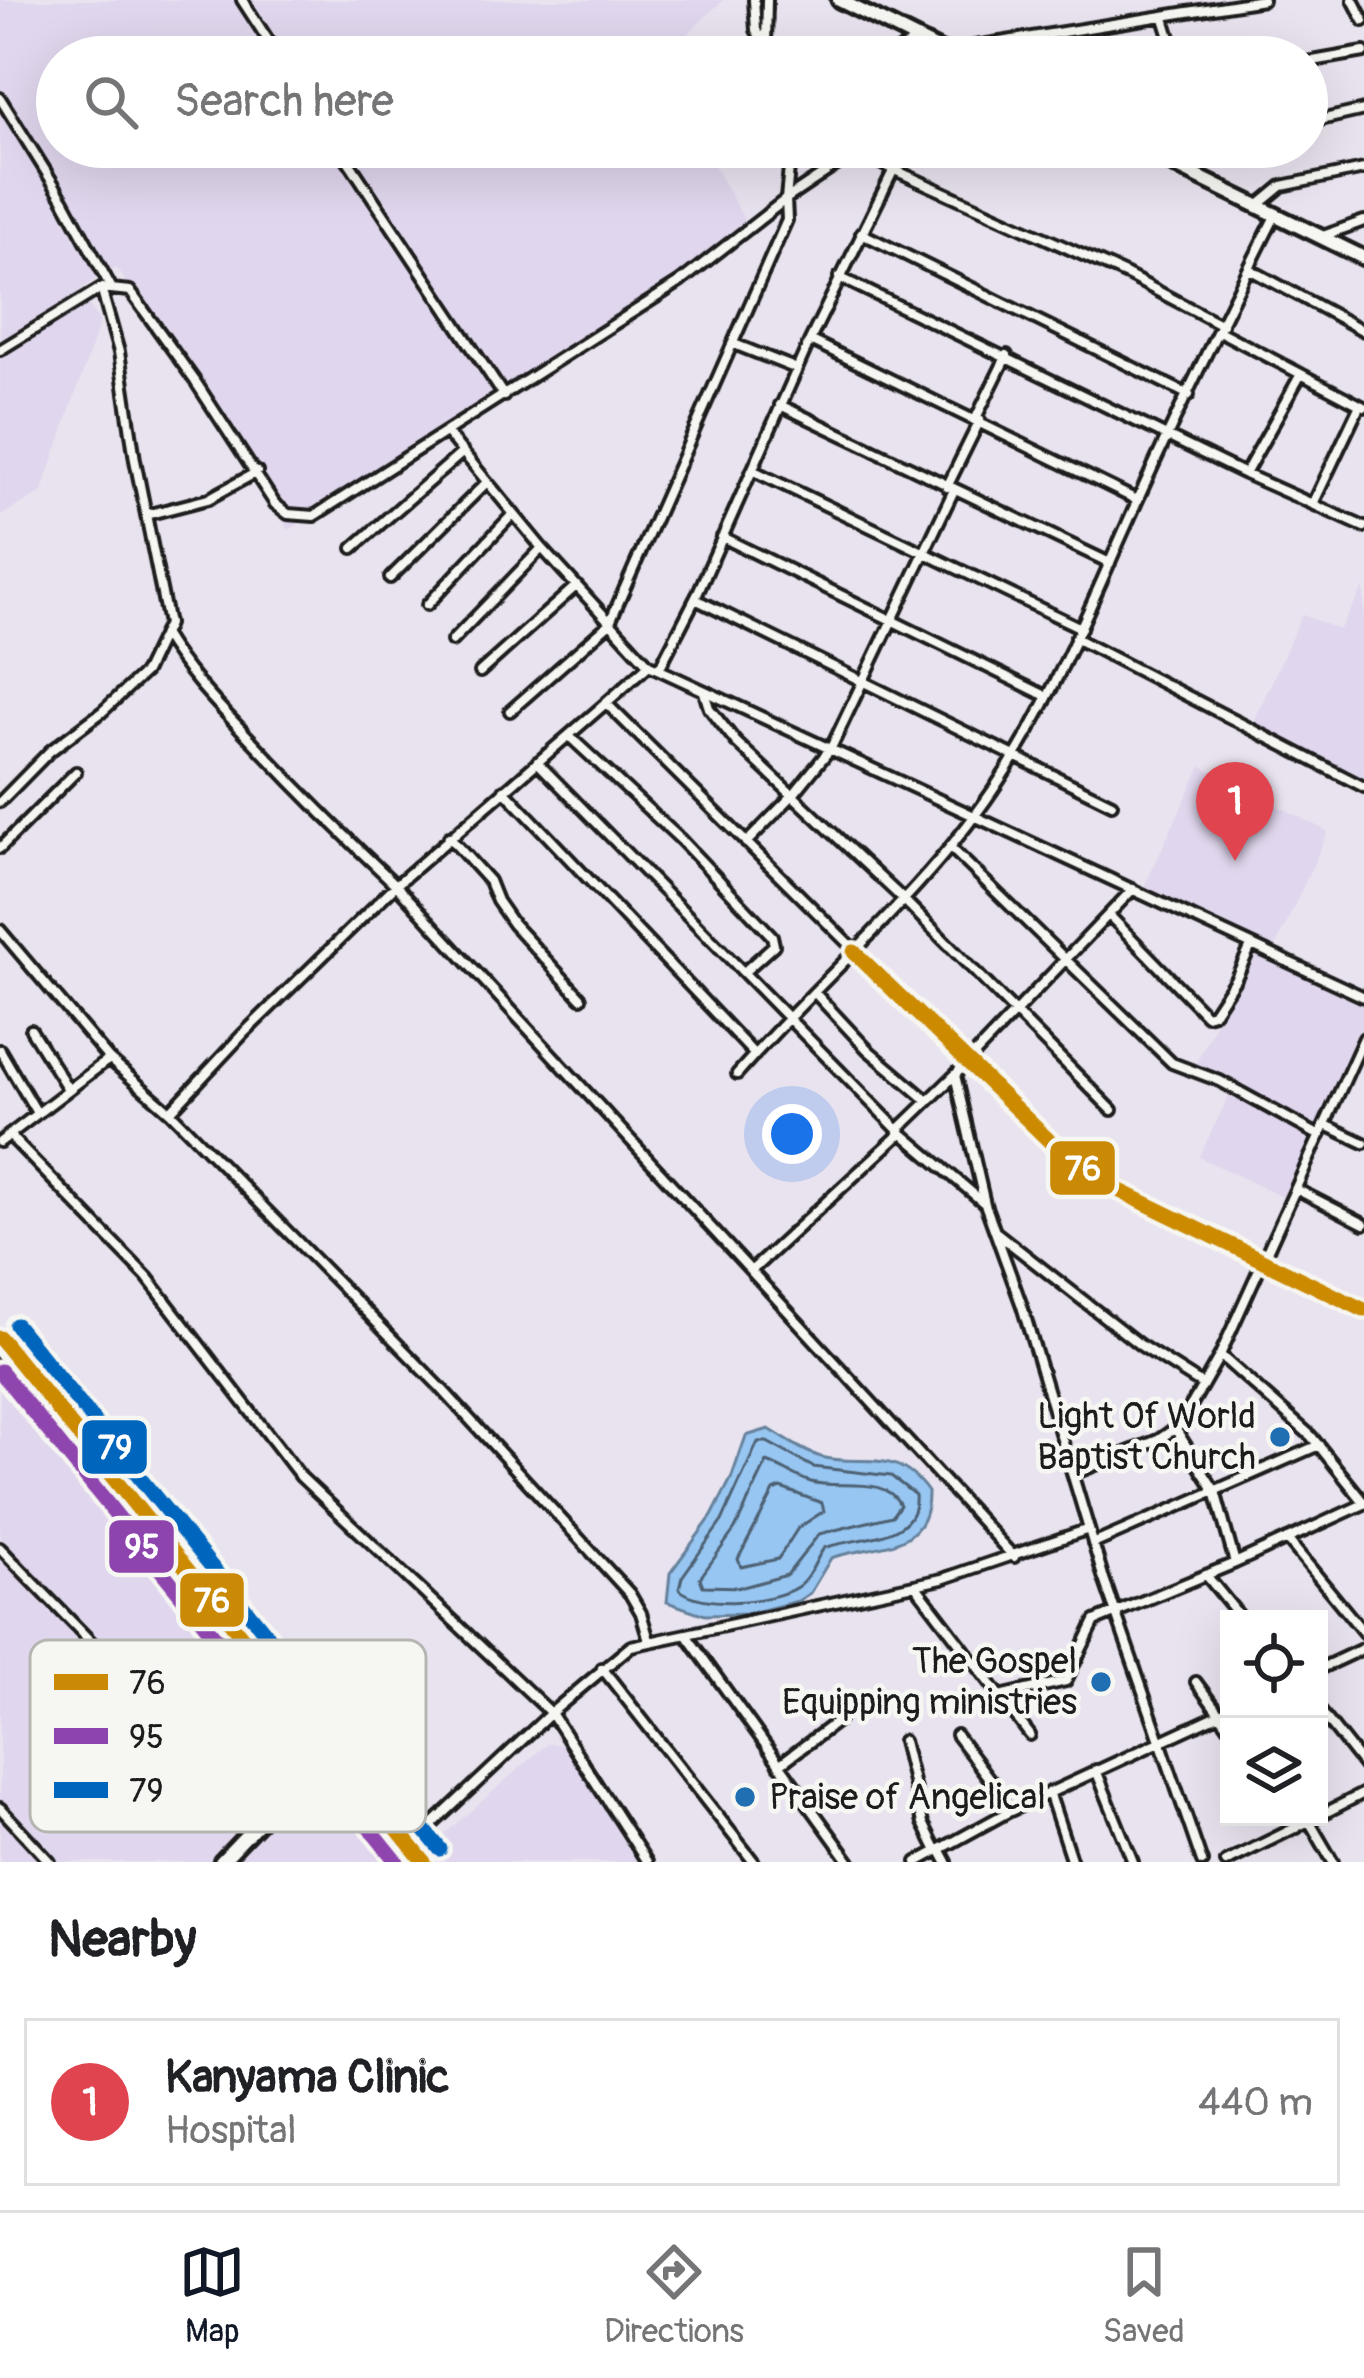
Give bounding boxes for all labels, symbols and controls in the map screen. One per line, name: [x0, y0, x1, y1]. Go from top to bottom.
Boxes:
search box: [36, 36, 1328, 168]
icon: search: [78, 69, 144, 135]
text: Search here: [174, 74, 394, 130]
pin: 1: [1196, 762, 1274, 861]
your location: [762, 1104, 822, 1164]
line badge: 76: [1048, 1139, 1117, 1197]
text: 76: [1065, 1149, 1101, 1190]
place label: Light Of World Baptist Church: [1037, 1394, 1256, 1480]
line badge: 79: [80, 1418, 149, 1476]
marker: Light Of World Baptist Church: [1267, 1424, 1293, 1450]
text: 79: [98, 1428, 132, 1469]
line badge: 95: [107, 1518, 176, 1575]
text: 95: [125, 1527, 159, 1568]
line badge: 76: [178, 1571, 246, 1629]
text: 76: [194, 1581, 230, 1622]
map controls: [1220, 1610, 1328, 1826]
button: locate: [1220, 1610, 1328, 1718]
place label: The Gospel Equipping ministries: [782, 1639, 1077, 1725]
legend: [30, 1640, 426, 1832]
text: 76: [129, 1663, 166, 1704]
marker: The Gospel Equipping ministries: [1088, 1669, 1114, 1695]
text: 95: [129, 1717, 164, 1758]
button: layers: [1220, 1718, 1328, 1826]
text: 79: [129, 1771, 163, 1812]
place label: Praise of Angelical: [769, 1775, 1046, 1820]
marker: Praise of Angelical: [732, 1784, 758, 1810]
text: Nearby: [48, 1908, 196, 1972]
text: Kanyama Clinic: [165, 2050, 449, 2106]
text: 1: [82, 2078, 98, 2127]
text: 440 m: [1198, 2078, 1313, 2127]
text: Hospital: [165, 2106, 297, 2155]
tab: Map: [179, 2239, 245, 2352]
tab: Directions: [604, 2239, 744, 2352]
tab: Saved: [1103, 2239, 1185, 2352]

